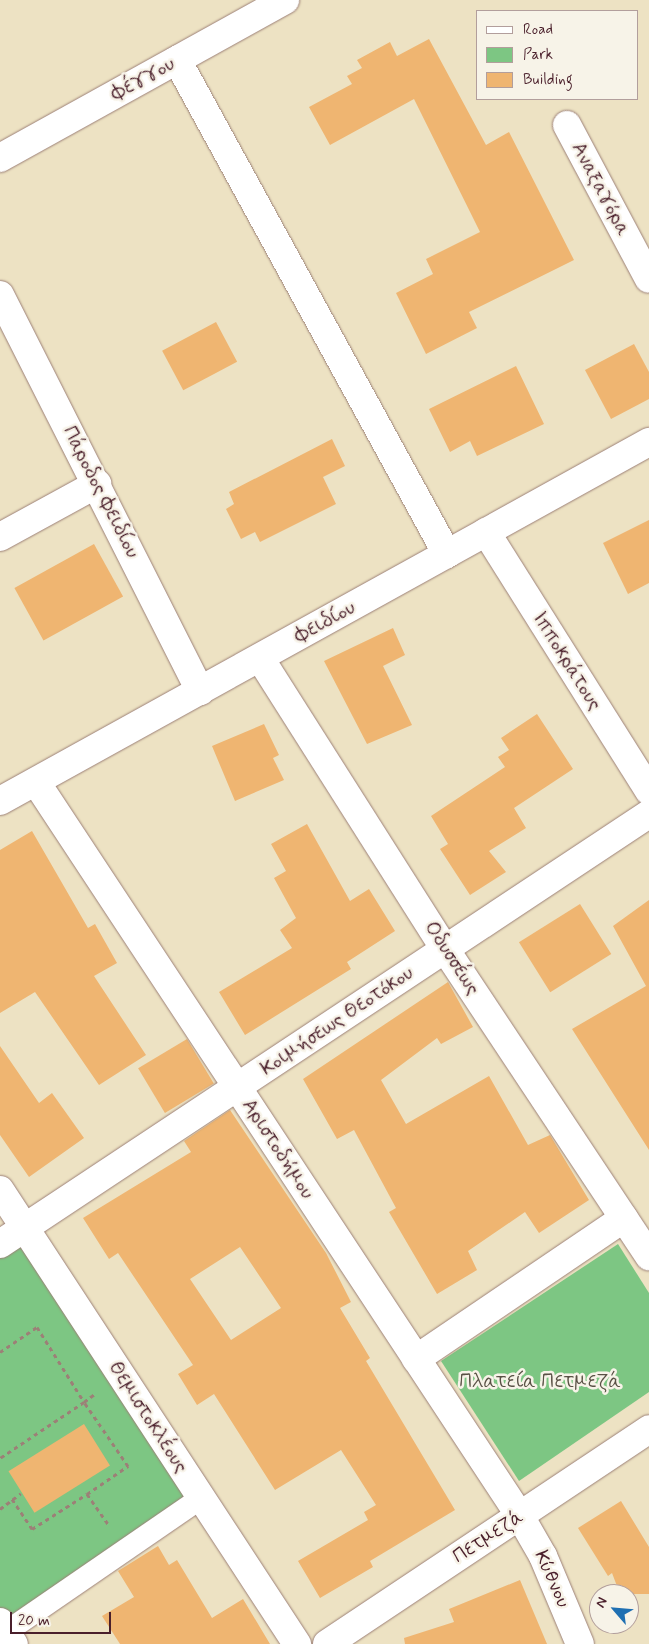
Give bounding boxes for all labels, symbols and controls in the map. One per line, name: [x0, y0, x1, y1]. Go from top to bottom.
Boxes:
legend: [477, 10, 639, 100]
text: Road: [523, 20, 553, 40]
text: Park: [523, 45, 553, 65]
street label: Φέγγου: [107, 52, 179, 106]
text: Building: [523, 70, 573, 90]
street label: Αναξαγόρα: [566, 138, 636, 240]
street label: Πάροδος Φειδίου: [57, 422, 145, 562]
street label: Φειδίου: [290, 596, 360, 648]
street label: Ιπποκράτους: [527, 607, 607, 715]
street label: Οδυσσέως: [419, 916, 485, 1000]
street label: Κοιμήσεως Θεοτόκου: [256, 961, 418, 1081]
street label: Αριστοδήμου: [237, 1094, 319, 1204]
street label: Θεμιστοκλέους: [103, 1357, 193, 1477]
park label: Πλατεία Πετμεζά: [459, 1369, 621, 1393]
street label: Πετμεζά: [448, 1505, 528, 1569]
street label: Κύθνου: [529, 1547, 575, 1611]
north arrow: [589, 1584, 639, 1634]
text: N: [591, 1594, 612, 1611]
scale bar: [12, 1602, 114, 1634]
text: 20 m: [18, 1611, 50, 1631]

